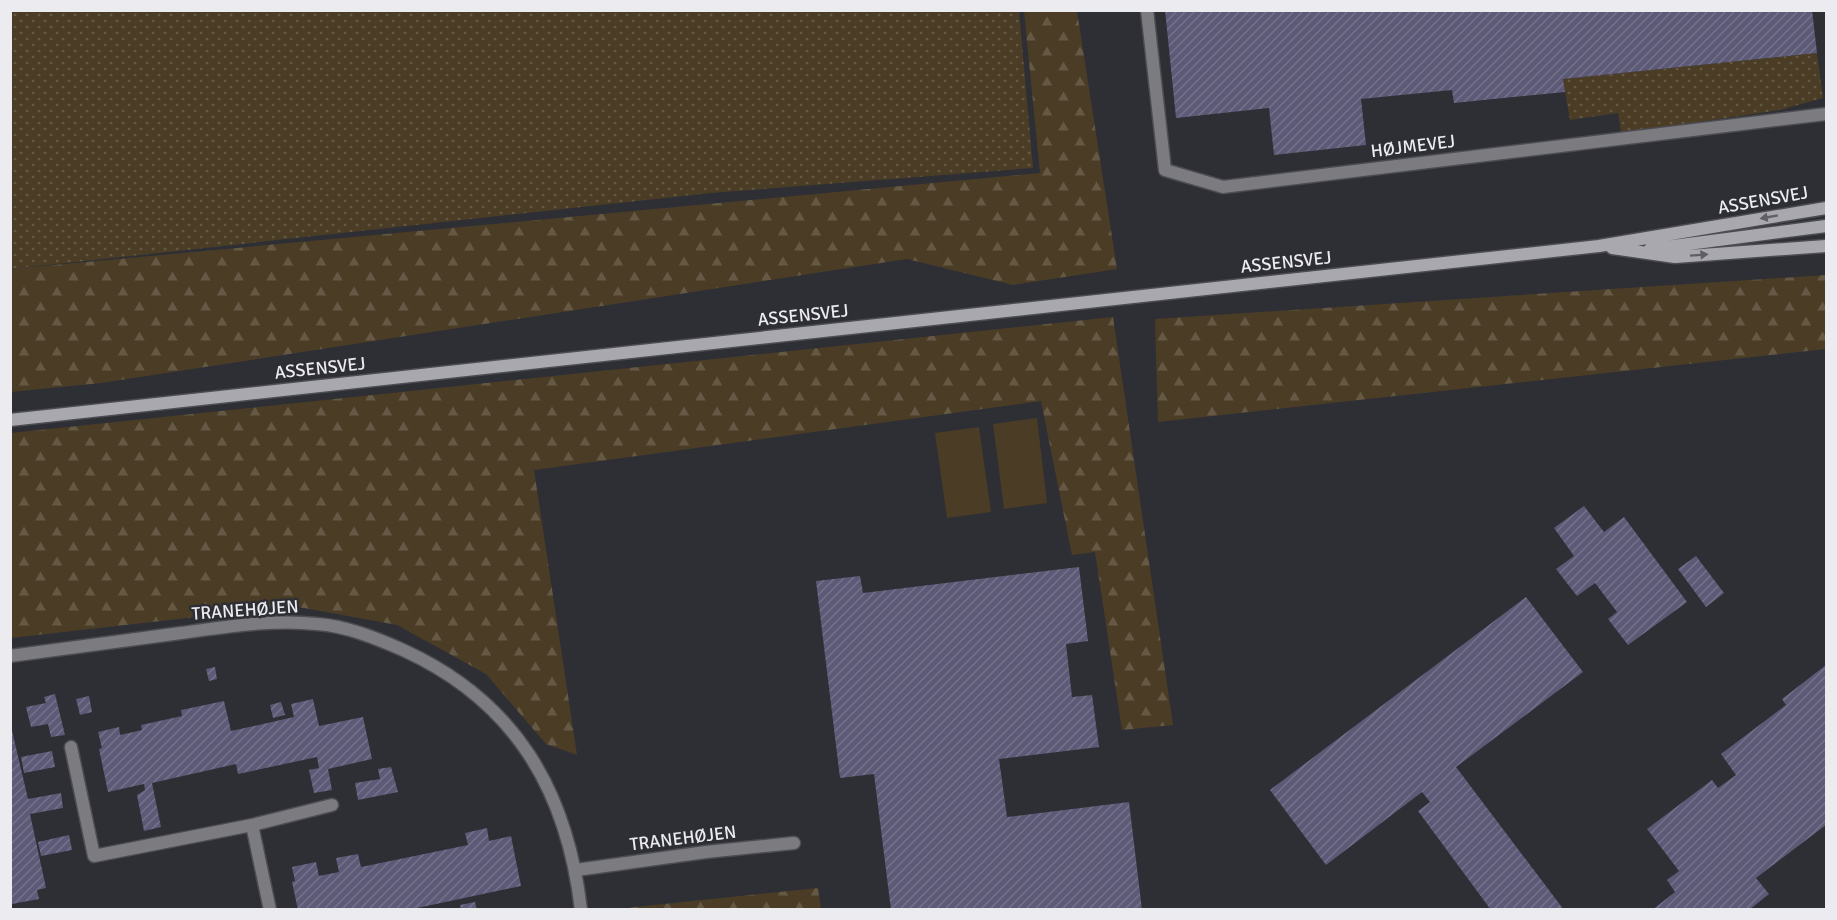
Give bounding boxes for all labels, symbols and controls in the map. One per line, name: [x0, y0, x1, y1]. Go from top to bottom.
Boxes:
street label: HØJMEVEJ: [1370, 130, 1456, 162]
street label: ASSENSVEJ: [1716, 181, 1810, 219]
one-way arrow: [1759, 213, 1778, 222]
street label: ASSENSVEJ: [1239, 246, 1333, 278]
one-way arrow: [1690, 250, 1709, 260]
street label: ASSENSVEJ: [756, 299, 850, 331]
street label: ASSENSVEJ: [273, 352, 367, 384]
street label: TRANEHØJEN: [191, 595, 299, 625]
street label: TRANEHØJEN: [628, 821, 738, 855]

